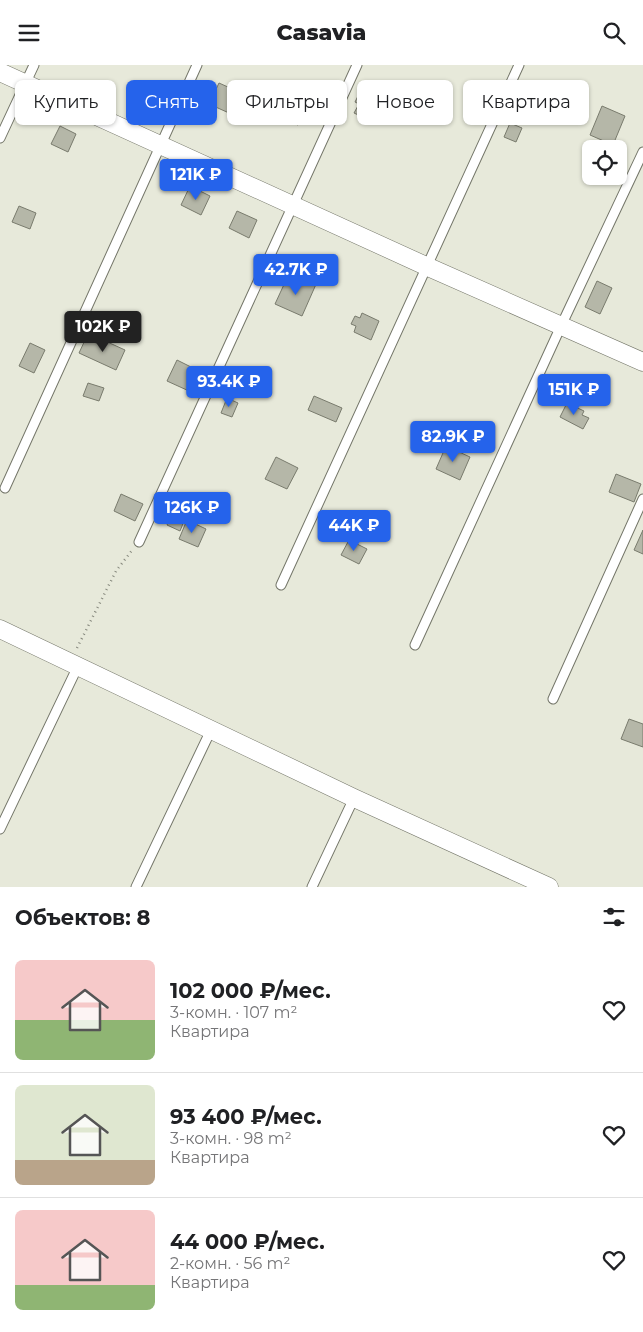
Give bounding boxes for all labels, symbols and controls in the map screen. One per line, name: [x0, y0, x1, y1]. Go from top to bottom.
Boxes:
icon: menu: [15, 19, 43, 47]
text: Casavia: [277, 19, 366, 46]
icon: search: [600, 19, 628, 47]
chip: Купить: [15, 80, 116, 125]
chip: Снять: [126, 80, 217, 125]
chip: Фильтры: [227, 80, 347, 125]
chip: Новое: [357, 80, 453, 125]
chip: Квартира: [463, 80, 589, 125]
map controls: [582, 140, 627, 185]
button: locate: [582, 140, 627, 185]
pin: 121K ₽: [155, 159, 237, 201]
text: 121K ₽: [171, 165, 221, 184]
pin: 42.7K ₽: [250, 253, 342, 296]
text: 42.7K ₽: [264, 260, 328, 279]
pin: 102K ₽: [62, 311, 144, 353]
text: 102K ₽: [75, 317, 131, 336]
pin: 93.4K ₽: [183, 365, 275, 408]
text: 93.4K ₽: [197, 372, 261, 391]
pin: 151K ₽: [533, 373, 615, 416]
text: 151K ₽: [549, 380, 599, 399]
pin: 82.9K ₽: [407, 421, 499, 463]
text: 82.9K ₽: [421, 427, 485, 446]
pin: 126K ₽: [151, 491, 233, 534]
text: 126K ₽: [165, 498, 219, 517]
pin: 44K ₽: [319, 509, 389, 552]
text: 44K ₽: [329, 516, 379, 535]
icon: filters: [600, 903, 628, 931]
text: Объектов: 8: [15, 905, 150, 930]
text: 102 000 ₽/мес.: [170, 978, 331, 1003]
icon: home: [55, 980, 115, 1040]
icon: heart: [600, 996, 628, 1024]
text: 3-комн. · 107 m²: [170, 1003, 297, 1022]
text: Квартира: [170, 1022, 250, 1041]
text: 93 400 ₽/мес.: [170, 1104, 322, 1129]
icon: home: [55, 1105, 115, 1165]
icon: heart: [600, 1121, 628, 1149]
text: 3-комн. · 98 m²: [170, 1129, 292, 1148]
text: Квартира: [170, 1148, 250, 1167]
text: 44 000 ₽/мес.: [170, 1229, 325, 1254]
icon: home: [55, 1230, 115, 1290]
icon: heart: [600, 1246, 628, 1274]
text: 2-комн. · 56 m²: [170, 1254, 290, 1273]
text: Квартира: [170, 1273, 250, 1292]

